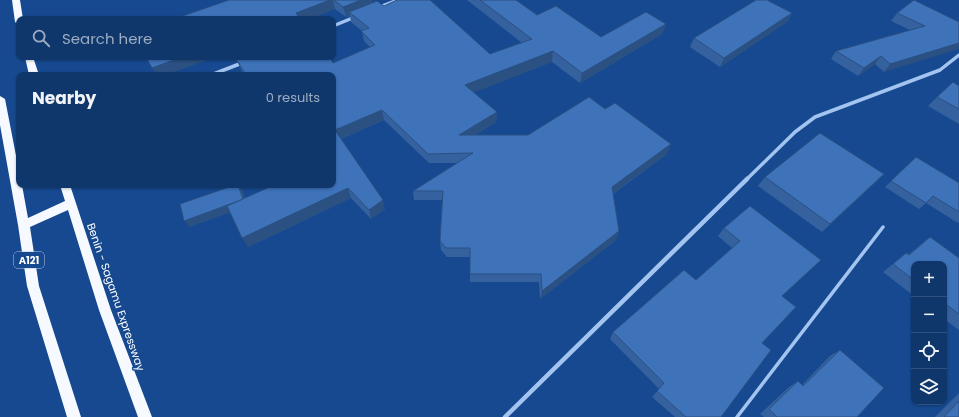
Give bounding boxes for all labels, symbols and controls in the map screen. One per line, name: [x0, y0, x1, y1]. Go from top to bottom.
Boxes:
search box: [16, 16, 336, 60]
icon: search: [30, 27, 52, 49]
text: Search here: [62, 28, 152, 49]
text: Nearby: [32, 86, 96, 110]
text: 0 results: [266, 88, 320, 107]
street label: Benin - Sagamu Expressway: [83, 221, 149, 374]
road number: A121: [14, 252, 44, 268]
map controls: [911, 261, 947, 405]
button: +: [911, 261, 947, 297]
button: −: [911, 297, 947, 333]
button: locate: [911, 333, 947, 369]
button: layers: [911, 369, 947, 405]

